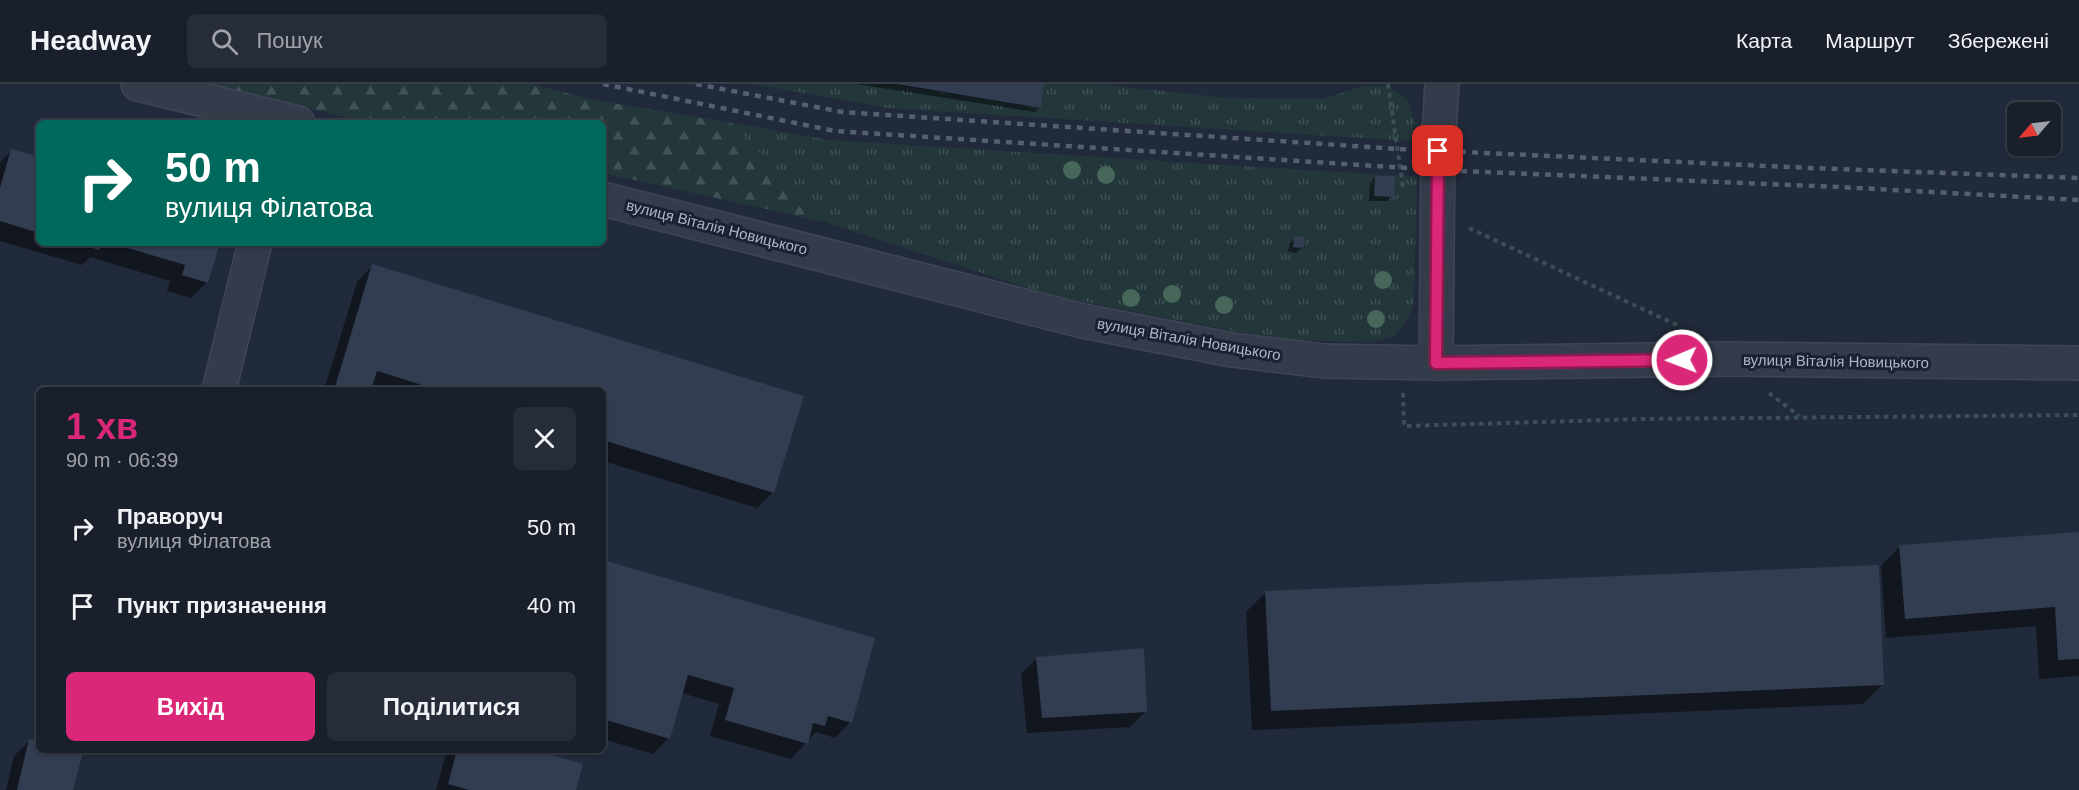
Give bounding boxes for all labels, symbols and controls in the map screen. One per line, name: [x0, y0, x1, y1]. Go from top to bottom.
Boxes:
search box: [187, 14, 607, 68]
text: Headway: [30, 25, 151, 56]
icon: search: [208, 25, 241, 58]
text: Пошук: [256, 28, 323, 53]
text: Карта: [1736, 29, 1792, 52]
text: Маршрут: [1825, 29, 1915, 52]
text: Збережені: [1948, 29, 2049, 52]
north arrow: [2007, 102, 2061, 156]
map controls: [2007, 102, 2061, 156]
pin: [1412, 125, 1463, 176]
icon: arrive: [1421, 134, 1454, 167]
icon: right: [66, 144, 144, 222]
text: 50 m: [165, 144, 261, 191]
text: вулиця Філатова: [165, 193, 373, 223]
street label: вулиця Віталія Новицького: [625, 196, 809, 258]
street label: вулиця Віталія Новицького: [1096, 314, 1282, 364]
position arrow: [1650, 328, 1714, 392]
street label: вулиця Віталія Новицького: [1743, 351, 1929, 371]
text: 1 хв: [66, 406, 138, 447]
button: close: [513, 407, 576, 470]
text: 90 m · 06:39: [66, 449, 178, 471]
text: Праворуч: [117, 504, 223, 529]
icon: right: [66, 512, 99, 545]
text: 50 m: [527, 515, 576, 540]
text: вулиця Філатова: [117, 530, 271, 552]
icon: arrive: [66, 590, 99, 623]
text: Пункт призначення: [117, 593, 327, 618]
text: 40 m: [527, 593, 576, 618]
button: Вихід: [66, 672, 315, 741]
button: Поділитися: [327, 672, 576, 741]

